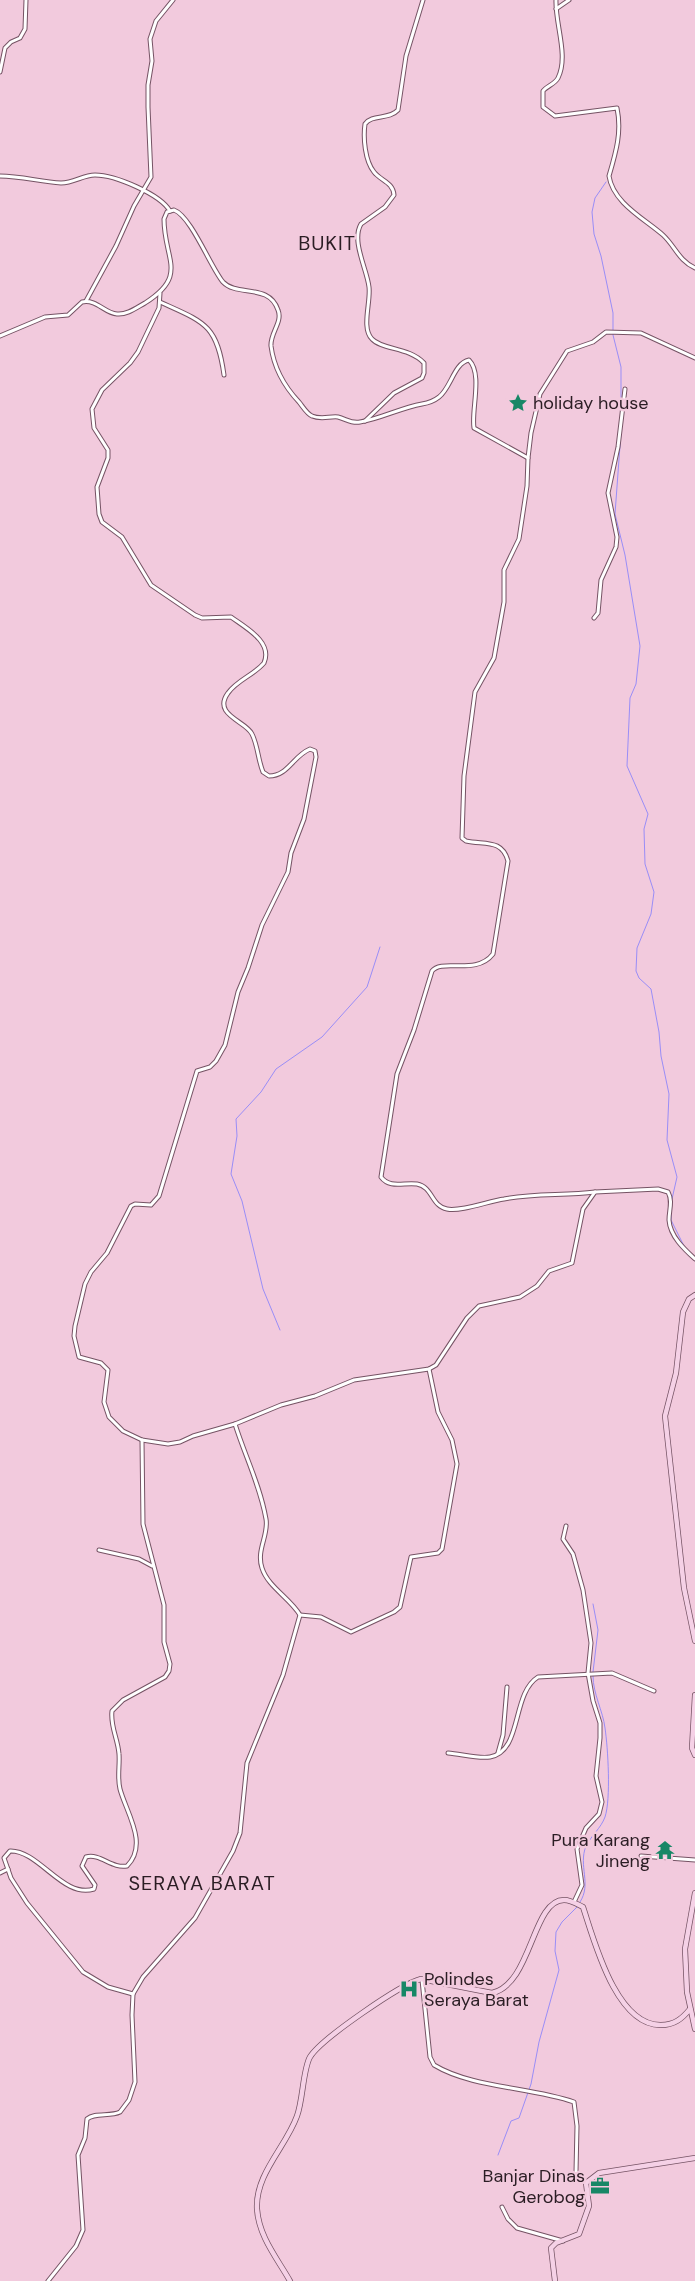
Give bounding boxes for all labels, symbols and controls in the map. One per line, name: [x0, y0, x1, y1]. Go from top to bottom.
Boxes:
district label: BUKIT: [298, 230, 356, 256]
place label: holiday house: [533, 391, 649, 415]
place icon: holiday house: [507, 392, 529, 414]
place label: Pura Karang Jineng: [551, 1828, 650, 1873]
temple icon: Pura Karang Jineng: [654, 1839, 676, 1861]
district label: SERAYA BARAT: [128, 1870, 276, 1896]
place label: Polindes Seraya Barat: [424, 1967, 529, 2012]
hospital icon: Polindes Seraya Barat: [398, 1978, 420, 2000]
place label: Banjar Dinas Gerobog: [483, 2164, 585, 2209]
office icon: Banjar Dinas Gerobog: [589, 2175, 611, 2197]

